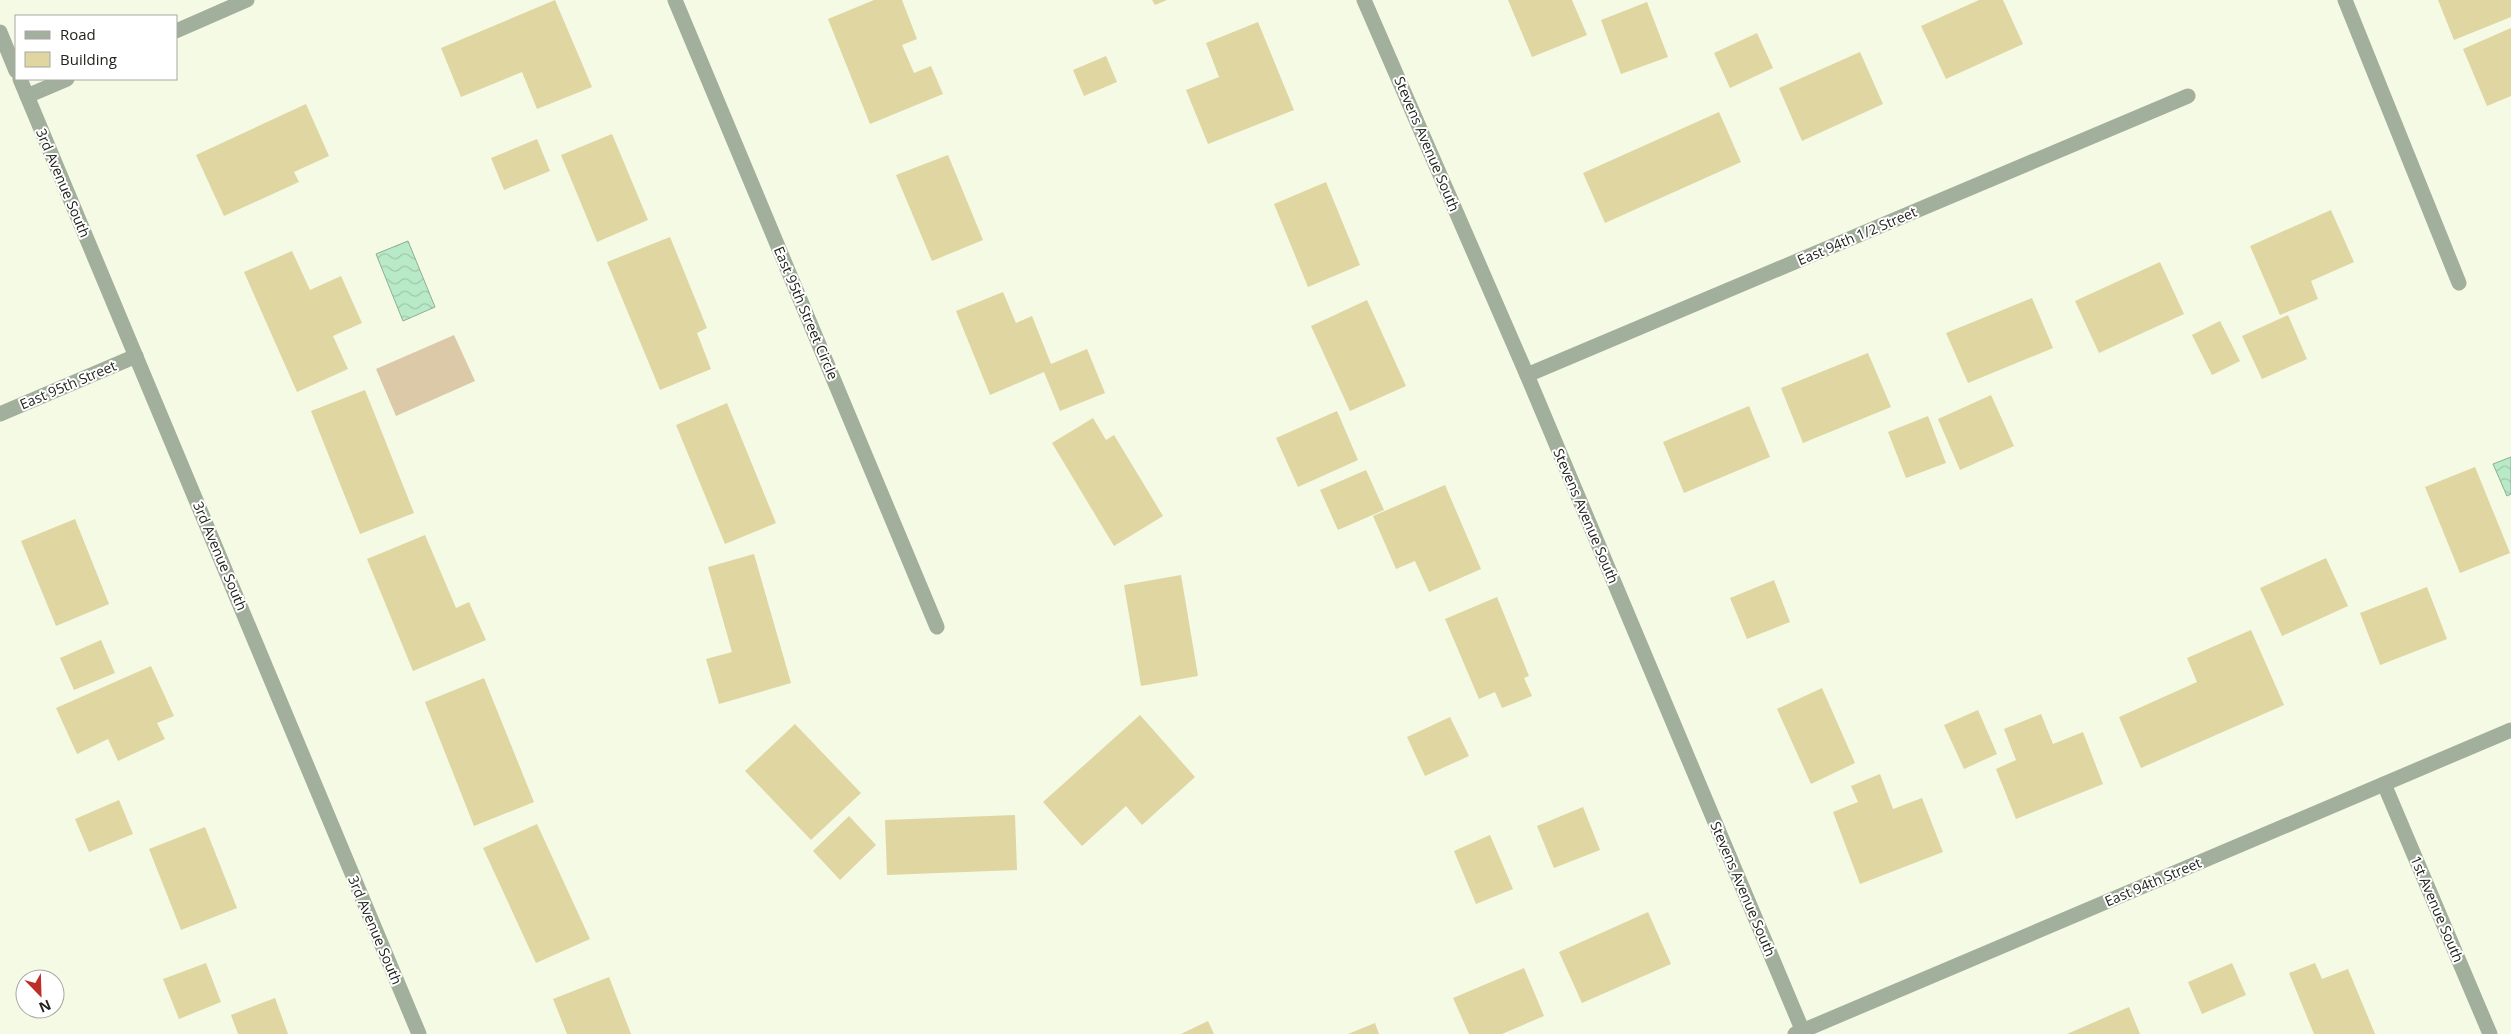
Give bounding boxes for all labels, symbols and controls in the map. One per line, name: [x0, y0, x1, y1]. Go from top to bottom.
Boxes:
legend: [15, 15, 178, 80]
text: Road: [60, 24, 96, 44]
text: Building: [60, 49, 117, 69]
street label: Stevens Avenue South: [1390, 73, 1465, 214]
street label: 3rd Avenue South: [32, 125, 95, 240]
street label: East 94th 1/2 Street: [1794, 202, 1919, 269]
street label: East 95th Street Circle: [770, 243, 843, 382]
street label: East 95th Street: [17, 356, 119, 413]
street label: Stevens Avenue South: [1549, 445, 1624, 586]
street label: 3rd Avenue South: [189, 498, 252, 613]
street label: Stevens Avenue South: [1706, 818, 1781, 959]
street label: East 94th Street: [2102, 853, 2204, 910]
street label: 1st Avenue South: [2406, 853, 2468, 965]
street label: 3rd Avenue South: [344, 872, 407, 987]
north arrow: [15, 969, 65, 1019]
text: N: [36, 995, 54, 1017]

